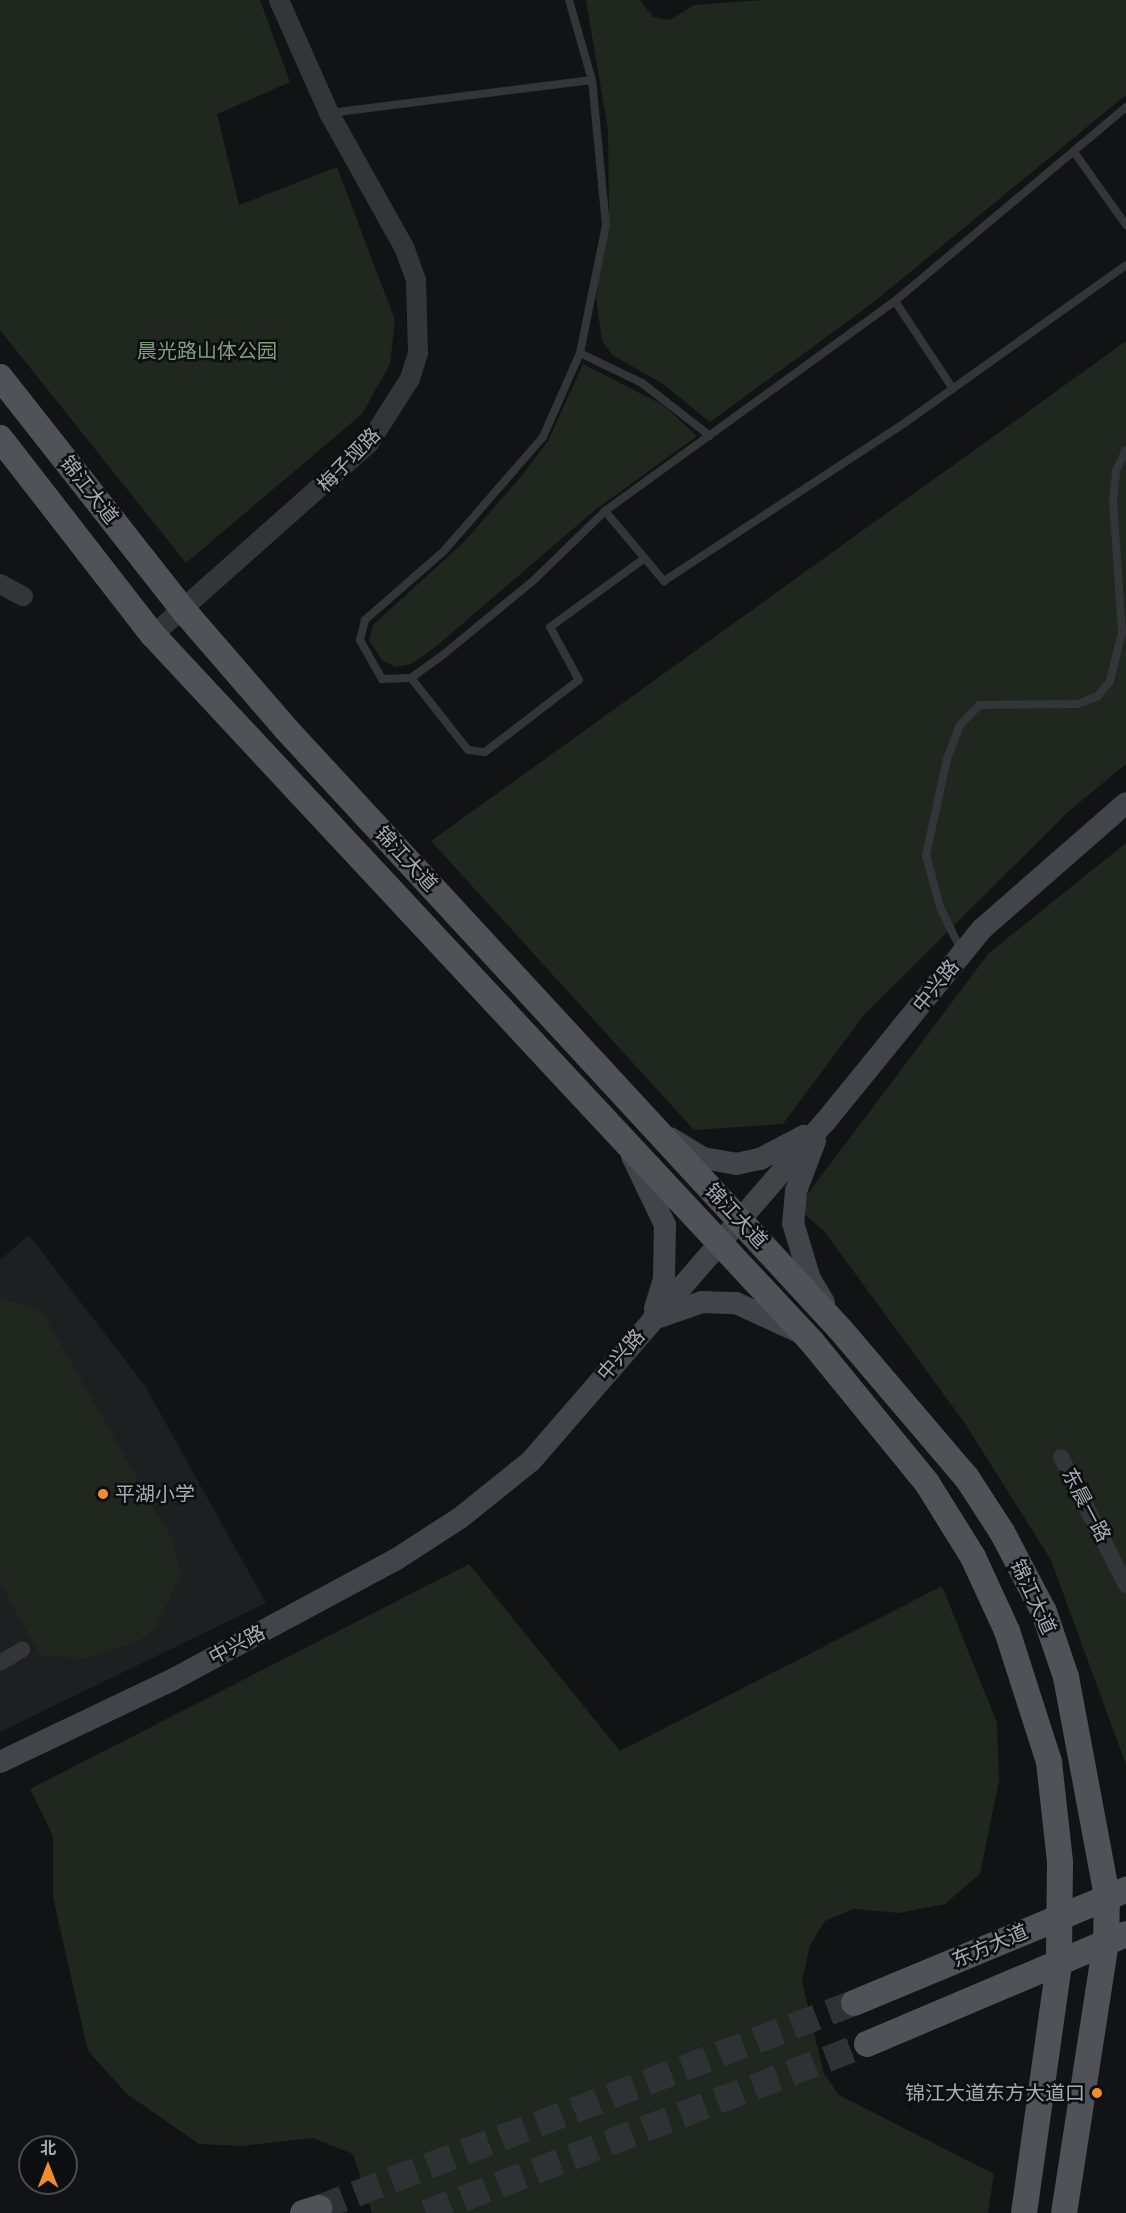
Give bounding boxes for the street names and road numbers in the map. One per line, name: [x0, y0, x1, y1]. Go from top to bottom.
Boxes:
street label: 梅子垭路: [313, 423, 385, 497]
street label: 锦江大道: [55, 451, 123, 529]
street label: 锦江大道: [370, 822, 442, 896]
street label: 中兴路: [908, 955, 964, 1017]
street label: 锦江大道: [700, 1179, 772, 1253]
street label: 中兴路: [592, 1324, 650, 1386]
street label: 东晨一路: [1057, 1464, 1115, 1546]
street label: 锦江大道: [1005, 1556, 1061, 1638]
street label: 中兴路: [205, 1620, 269, 1670]
street label: 东方大道: [948, 1919, 1032, 1973]

